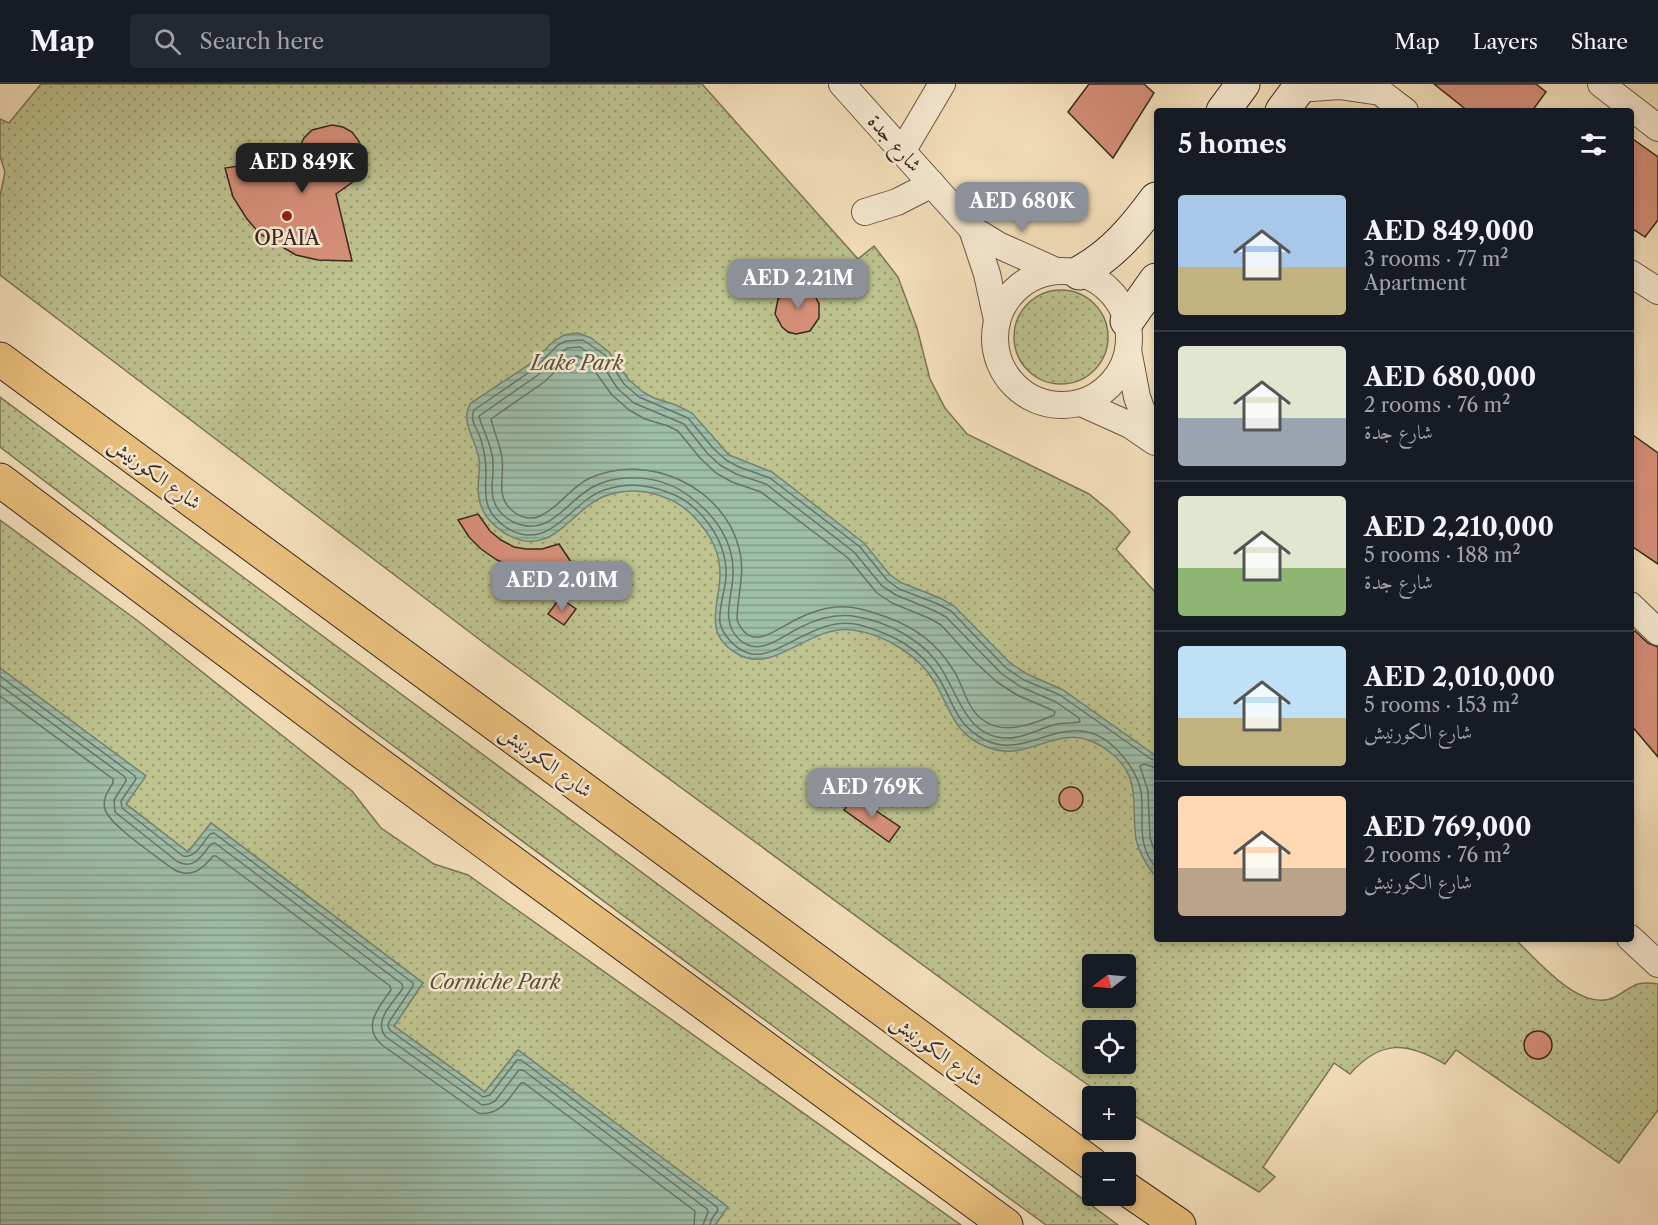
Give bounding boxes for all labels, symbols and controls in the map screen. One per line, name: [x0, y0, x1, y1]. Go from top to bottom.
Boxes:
search box: [130, 14, 550, 68]
text: Map: [30, 24, 94, 58]
icon: search: [151, 25, 184, 58]
text: Search here: [199, 28, 324, 55]
text: Map: [1395, 29, 1440, 54]
text: Layers: [1473, 29, 1538, 54]
text: Share: [1571, 29, 1628, 54]
street label: شارع جدة: [859, 109, 927, 181]
text: 5 homes: [1178, 128, 1287, 160]
icon: filters: [1577, 128, 1610, 161]
pin: AED 849K: [240, 143, 364, 194]
text: AED 849K: [250, 150, 354, 174]
pin: AED 680K: [960, 182, 1084, 233]
text: AED 680K: [969, 189, 1075, 213]
marker: OPAIA: [280, 209, 294, 223]
text: AED 849,000: [1364, 215, 1534, 247]
icon: home: [1226, 219, 1298, 291]
place label: OPAIA: [254, 226, 321, 250]
text: 3 rooms · 77 m²: [1364, 247, 1508, 271]
pin: AED 2.21M: [729, 259, 867, 310]
text: AED 2.21M: [742, 266, 854, 290]
text: Apartment: [1364, 271, 1467, 295]
park label: Lake Park: [529, 351, 624, 375]
text: AED 680,000: [1364, 361, 1536, 393]
icon: home: [1226, 370, 1298, 442]
text: 2 rooms · 76 m²: [1364, 393, 1510, 417]
text: شارع جدة: [1364, 420, 1433, 444]
street label: شارع الكورنيش: [101, 432, 206, 519]
text: AED 2,210,000: [1364, 511, 1554, 543]
icon: home: [1226, 520, 1298, 592]
text: 5 rooms · 188 m²: [1364, 543, 1521, 567]
pin: AED 2.01M: [493, 561, 631, 612]
text: AED 2.01M: [506, 568, 618, 592]
text: شارع جدة: [1364, 570, 1433, 594]
text: AED 2,010,000: [1364, 661, 1555, 693]
icon: home: [1226, 670, 1298, 742]
text: 5 rooms · 153 m²: [1364, 693, 1519, 717]
street label: شارع الكورنيش: [492, 720, 597, 807]
text: شارع الكورنيش: [1364, 720, 1472, 744]
pin: AED 769K: [810, 768, 934, 819]
text: AED 769K: [821, 775, 923, 799]
text: AED 769,000: [1364, 811, 1531, 843]
icon: home: [1226, 820, 1298, 892]
text: 2 rooms · 76 m²: [1364, 843, 1510, 867]
text: شارع الكورنيش: [1364, 870, 1472, 894]
north arrow: [1082, 954, 1136, 1008]
map controls: [1082, 954, 1136, 1206]
park label: Corniche Park: [429, 970, 561, 994]
street label: شارع الكورنيش: [883, 1009, 988, 1096]
button: locate: [1082, 1020, 1136, 1074]
button: +: [1082, 1086, 1136, 1140]
button: −: [1082, 1152, 1136, 1206]

